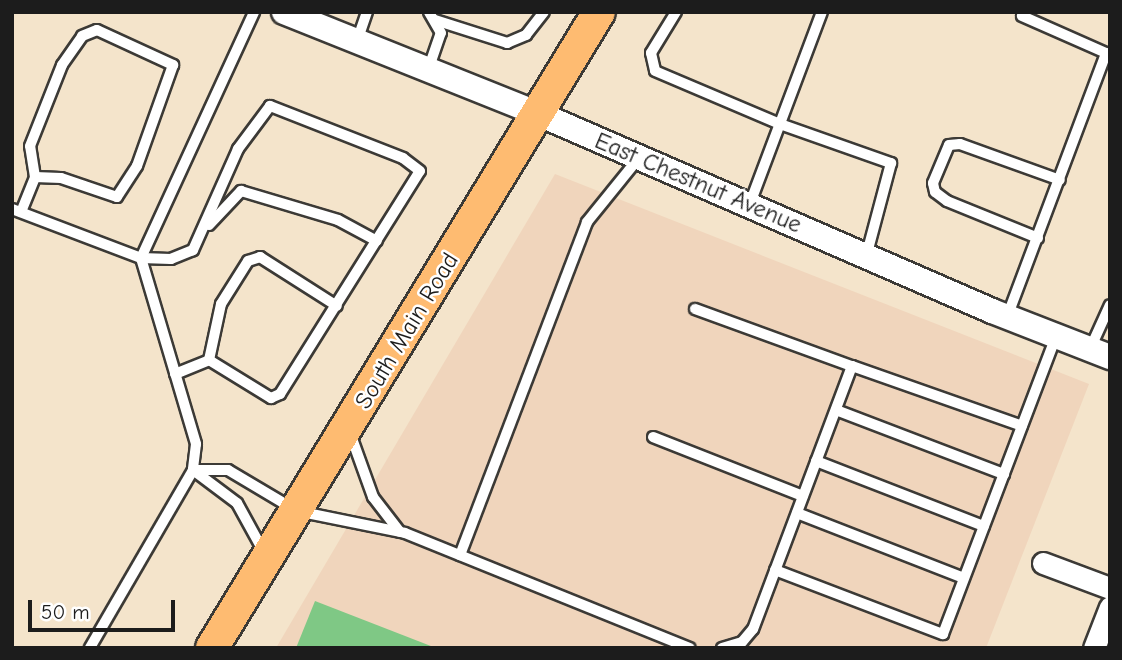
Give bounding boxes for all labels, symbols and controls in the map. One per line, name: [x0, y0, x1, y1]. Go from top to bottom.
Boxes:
street label: East Chestnut Avenue: [590, 126, 806, 240]
street label: South Main Road: [349, 248, 465, 414]
scale bar: [32, 586, 178, 630]
text: 50 m: [41, 600, 90, 624]

